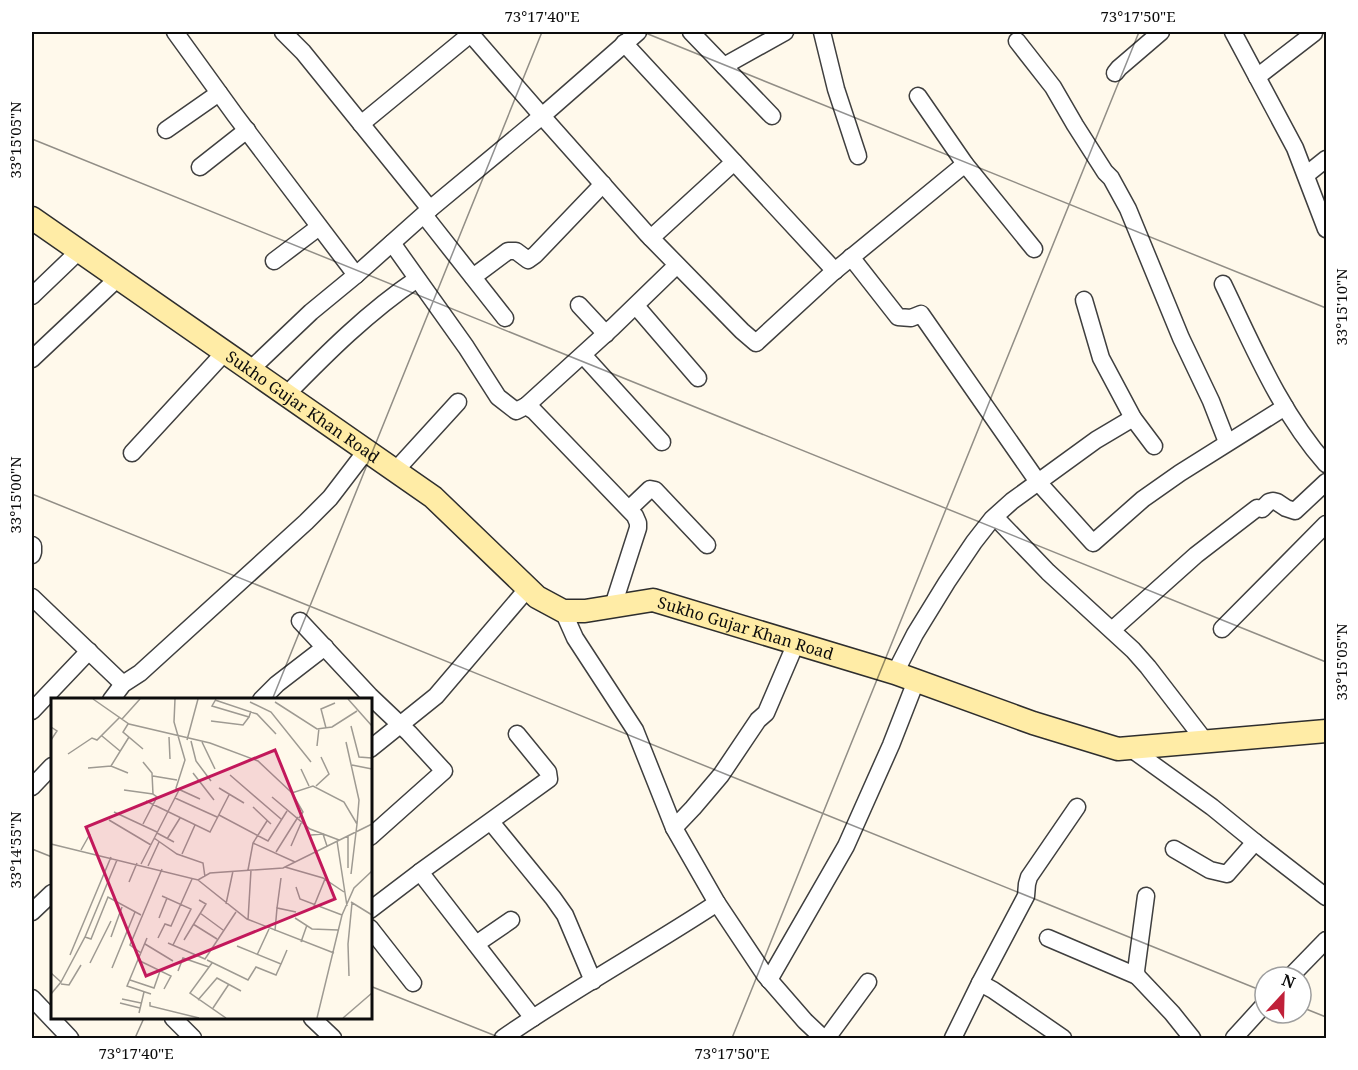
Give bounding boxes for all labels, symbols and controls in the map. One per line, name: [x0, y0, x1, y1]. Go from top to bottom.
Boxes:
text: 73°17'40"E: [504, 6, 580, 26]
text: 73°17'50"E: [1100, 6, 1176, 26]
text: 33°15'05"N: [5, 101, 25, 179]
text: 33°15'10"N: [1331, 268, 1351, 346]
street label: Sukho Gujar Khan Road: [222, 345, 384, 468]
text: 33°15'00"N: [5, 456, 25, 534]
street label: Sukho Gujar Khan Road: [655, 591, 836, 665]
text: 33°15'05"N: [1331, 623, 1351, 701]
inset map: [51, 698, 372, 1019]
text: 33°14'55"N: [5, 811, 25, 889]
north arrow: [1253, 965, 1313, 1025]
text: N: [1279, 969, 1299, 994]
text: 73°17'40"E: [98, 1043, 174, 1063]
text: 73°17'50"E: [694, 1043, 770, 1063]

